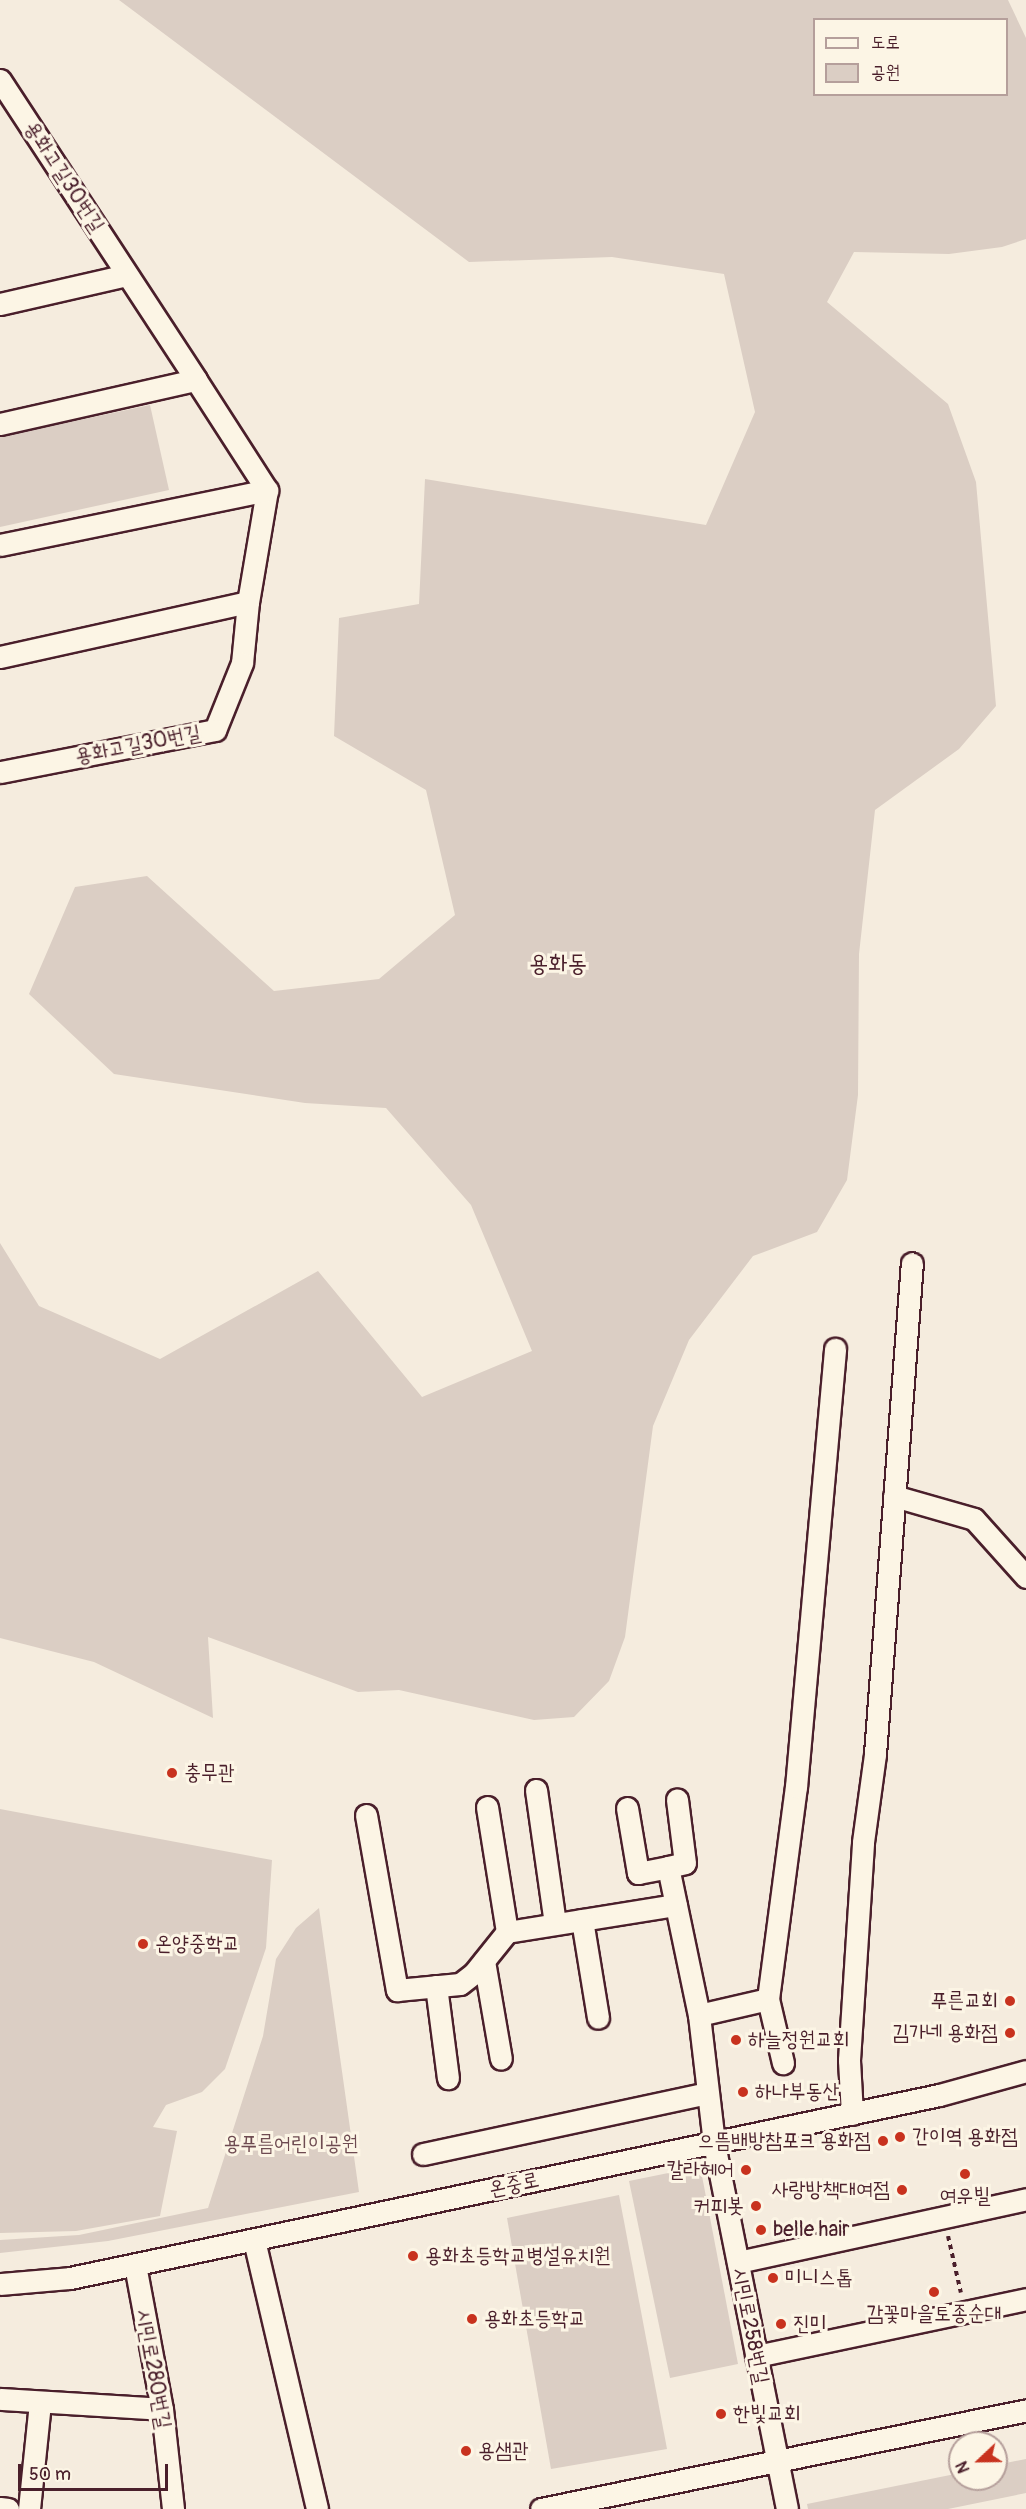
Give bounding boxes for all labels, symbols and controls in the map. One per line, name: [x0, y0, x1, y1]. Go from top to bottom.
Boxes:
legend: [813, 18, 1008, 96]
text: 도로: [871, 31, 900, 54]
text: 공원: [871, 61, 900, 84]
street label: 용화고길30번길: [19, 117, 109, 237]
street label: 용화고길30번길: [73, 720, 203, 770]
district label: 용화동: [529, 950, 587, 978]
place label: 충무관: [184, 1760, 235, 1786]
marker: 충무관: [165, 1766, 179, 1780]
place label: 온양중학교: [155, 1931, 239, 1957]
marker: 온양중학교: [136, 1937, 150, 1951]
place label: 푸른교회: [930, 1988, 998, 2014]
marker: 푸른교회: [1003, 1994, 1017, 2008]
place label: 김가네 용화점: [892, 2020, 998, 2046]
marker: 김가네 용화점: [1003, 2026, 1017, 2040]
place label: 하늘정원교회: [748, 2027, 849, 2053]
marker: 하늘정원교회: [729, 2033, 743, 2047]
place label: 하나부동산: [755, 2079, 839, 2105]
marker: 하나부동산: [736, 2085, 750, 2099]
place label: 간이역 용화점: [912, 2124, 1018, 2150]
place label: 으뜸배방참포크 용화점: [697, 2128, 871, 2154]
marker: 간이역 용화점: [893, 2130, 907, 2144]
park label: 용푸름어린이공원: [223, 2131, 359, 2157]
marker: 으뜸배방참포크 용화점: [876, 2134, 890, 2148]
place label: 칼라헤어: [666, 2157, 734, 2183]
marker: 칼라헤어: [739, 2163, 753, 2177]
street label: 온중로: [487, 2167, 541, 2203]
marker: 여우빌: [958, 2167, 972, 2181]
place label: 사랑방책대여점: [772, 2177, 890, 2203]
marker: 사랑방책대여점: [895, 2183, 909, 2197]
place label: 여우빌: [940, 2183, 990, 2209]
place label: 커피봇: [693, 2193, 744, 2219]
marker: 커피봇: [749, 2199, 763, 2213]
place label: belle hair: [773, 2217, 849, 2243]
marker: belle hair: [754, 2223, 768, 2237]
place label: 용화초등학교병설유치원: [425, 2243, 611, 2269]
marker: 용화초등학교병설유치원: [406, 2249, 420, 2263]
place label: 미니스톱: [785, 2265, 853, 2291]
street label: 시민로258번길: [726, 2266, 774, 2386]
marker: 미니스톱: [766, 2271, 780, 2285]
marker: 감꽃마을토종순대: [927, 2285, 941, 2299]
place label: 감꽃마을토종순대: [866, 2301, 1002, 2327]
place label: 용화초등학교: [484, 2306, 585, 2332]
street label: 시민로280번길: [130, 2307, 176, 2431]
place label: 진미: [793, 2311, 827, 2337]
marker: 용화초등학교: [465, 2312, 479, 2326]
marker: 진미: [774, 2317, 788, 2331]
place label: 한빛교회: [733, 2401, 801, 2427]
marker: 한빛교회: [714, 2407, 728, 2421]
north arrow: [948, 2431, 1008, 2491]
place label: 용샘관: [478, 2438, 529, 2464]
marker: 용샘관: [459, 2444, 473, 2458]
scale bar: [21, 2452, 171, 2490]
text: N: [952, 2458, 974, 2476]
text: 50 m: [29, 2463, 71, 2486]

